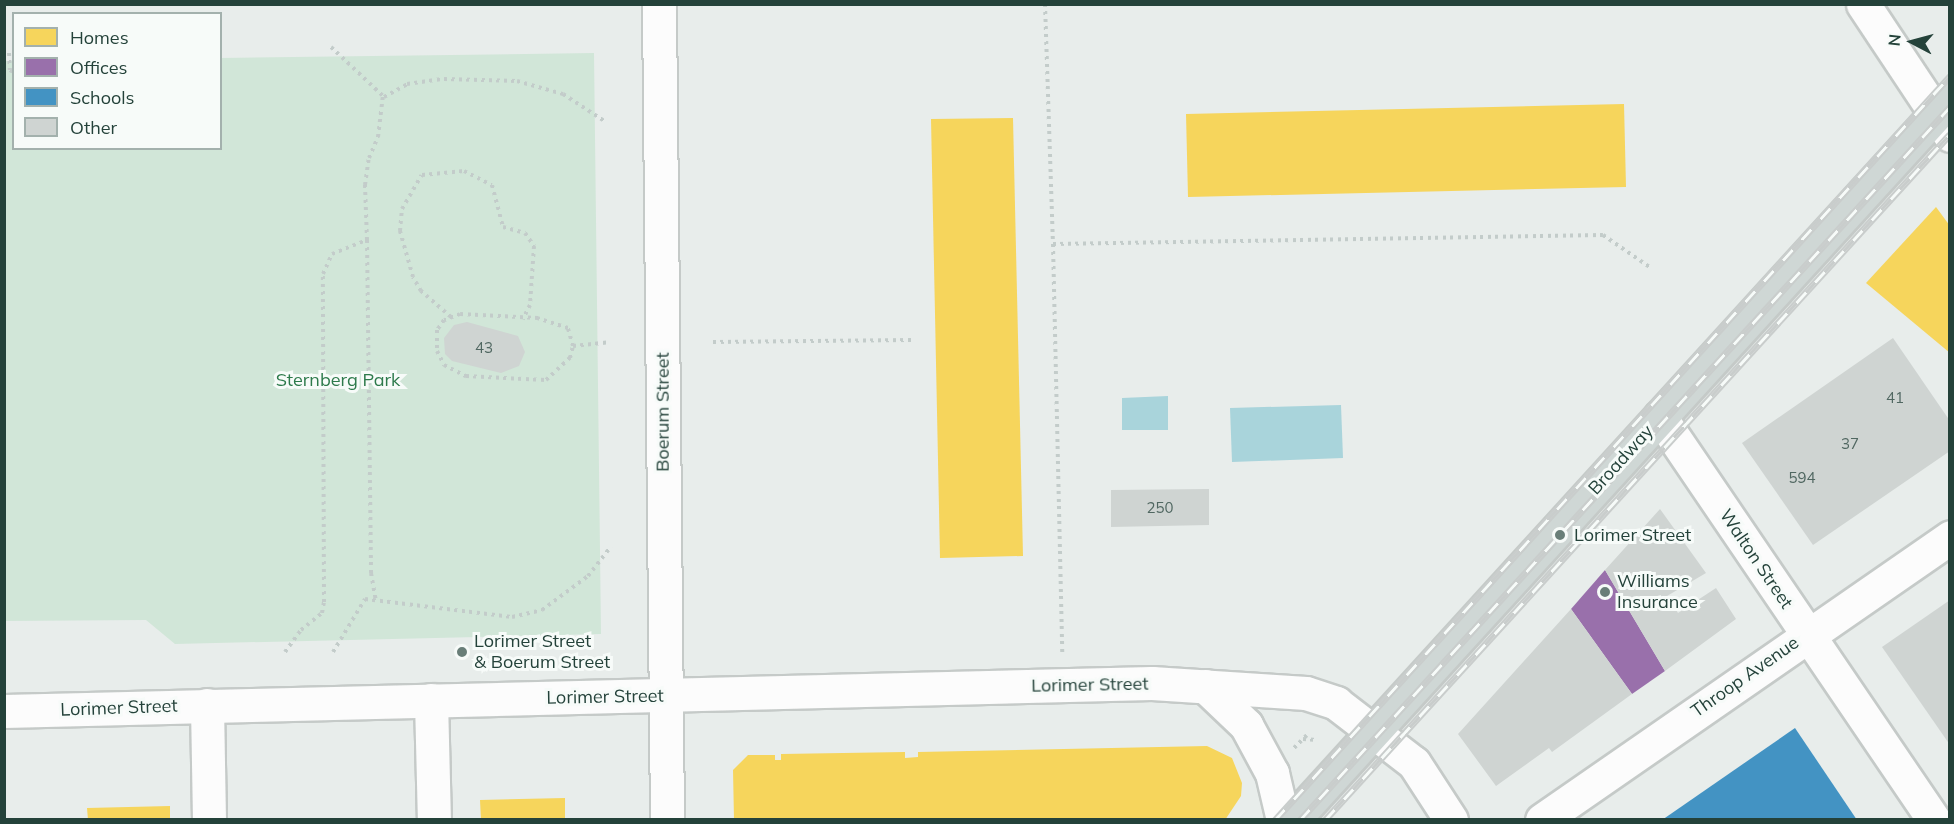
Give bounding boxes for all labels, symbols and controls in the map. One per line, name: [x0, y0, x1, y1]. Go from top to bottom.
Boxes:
legend: [12, 12, 222, 150]
north arrow: [1882, 12, 1942, 72]
text: Homes: [70, 26, 129, 49]
text: N: [1884, 33, 1905, 47]
text: Offices: [70, 56, 127, 79]
text: Schools: [70, 86, 134, 109]
text: Other: [70, 116, 117, 139]
house number: 43: [475, 339, 493, 357]
street label: Boerum Street: [652, 352, 674, 472]
park label: Sternberg Park: [276, 369, 400, 391]
house number: 41: [1886, 389, 1904, 407]
street label: Broadway: [1584, 421, 1658, 499]
house number: 37: [1841, 435, 1859, 453]
house number: 594: [1789, 469, 1815, 487]
house number: 250: [1147, 499, 1173, 517]
street label: Walton Street: [1715, 505, 1797, 613]
place label: Lorimer Street: [1574, 524, 1691, 546]
marker: Lorimer Street: [1551, 526, 1569, 544]
place label: Williams Insurance: [1617, 571, 1698, 614]
marker: Williams Insurance: [1598, 585, 1612, 599]
place label: Lorimer Street & Boerum Street: [474, 631, 610, 674]
street label: Throop Avenue: [1687, 632, 1803, 722]
marker: Lorimer Street & Boerum Street: [455, 645, 469, 659]
street label: Lorimer Street: [1031, 673, 1149, 697]
street label: Lorimer Street: [546, 685, 664, 709]
street label: Lorimer Street: [60, 695, 178, 721]

